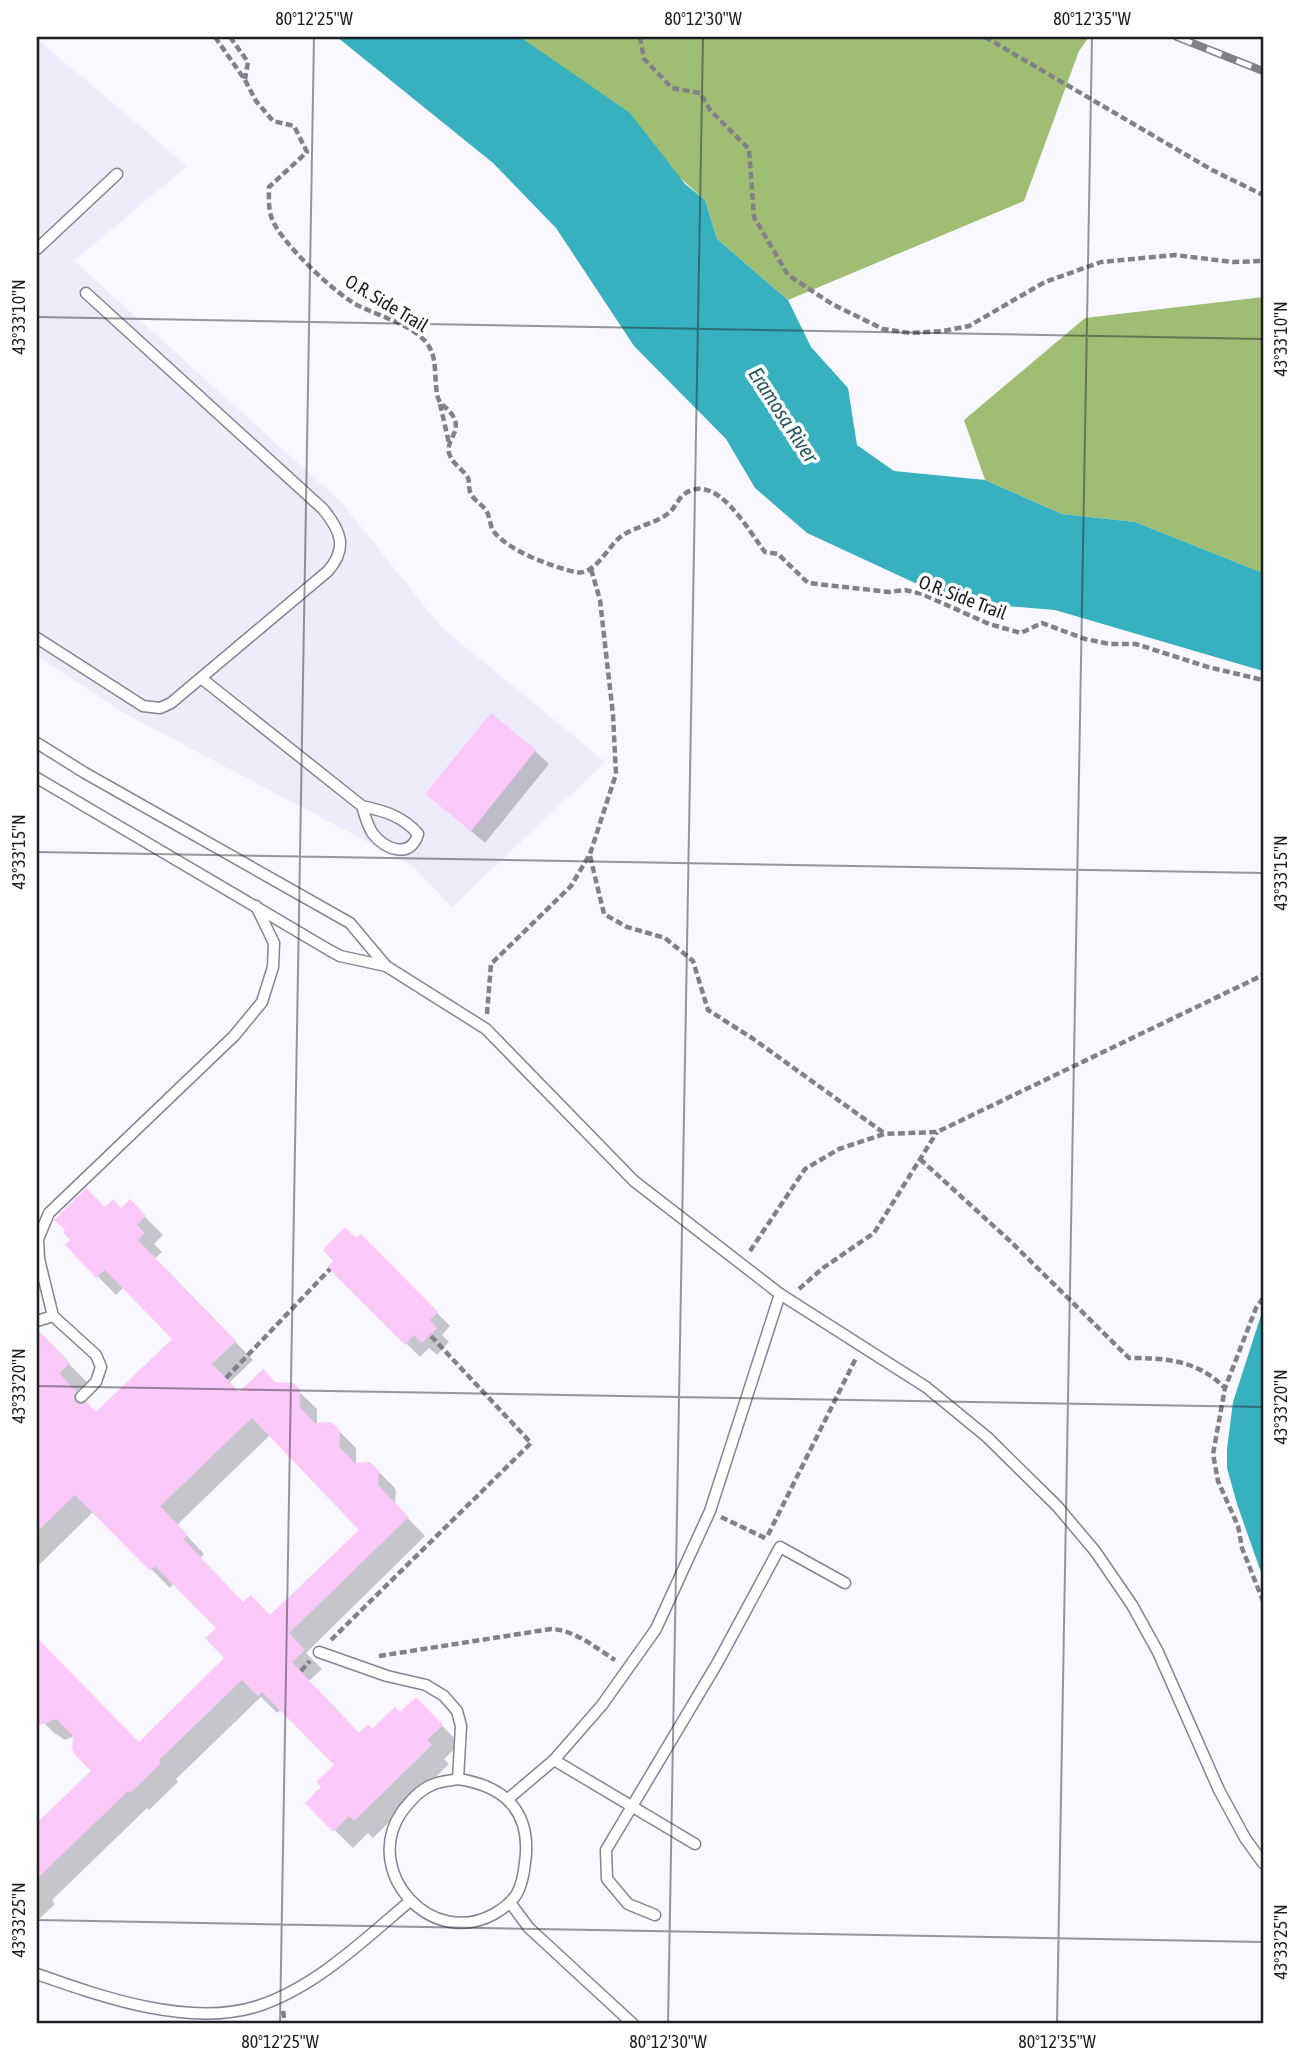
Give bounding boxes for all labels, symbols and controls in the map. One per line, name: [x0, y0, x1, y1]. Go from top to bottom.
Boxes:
text: 80°12'25"W: [275, 8, 353, 29]
text: 80°12'30"W: [664, 8, 742, 29]
text: 80°12'35"W: [1053, 8, 1131, 29]
street label: O.R. Side Trail: [342, 270, 432, 336]
text: 43°33'10"N: [8, 279, 29, 355]
text: 43°33'10"N: [1270, 301, 1291, 377]
water label: Eramosa River: [744, 362, 824, 467]
street label: O.R. Side Trail: [916, 570, 1010, 624]
text: 43°33'15"N: [8, 814, 29, 890]
text: 43°33'15"N: [1270, 835, 1291, 911]
text: 43°33'20"N: [8, 1348, 29, 1424]
text: 43°33'20"N: [1270, 1369, 1291, 1445]
text: 43°33'25"N: [8, 1882, 29, 1958]
text: 43°33'25"N: [1270, 1904, 1291, 1980]
text: 80°12'25"W: [241, 2031, 319, 2052]
text: 80°12'30"W: [629, 2031, 707, 2052]
text: 80°12'35"W: [1018, 2031, 1096, 2052]

